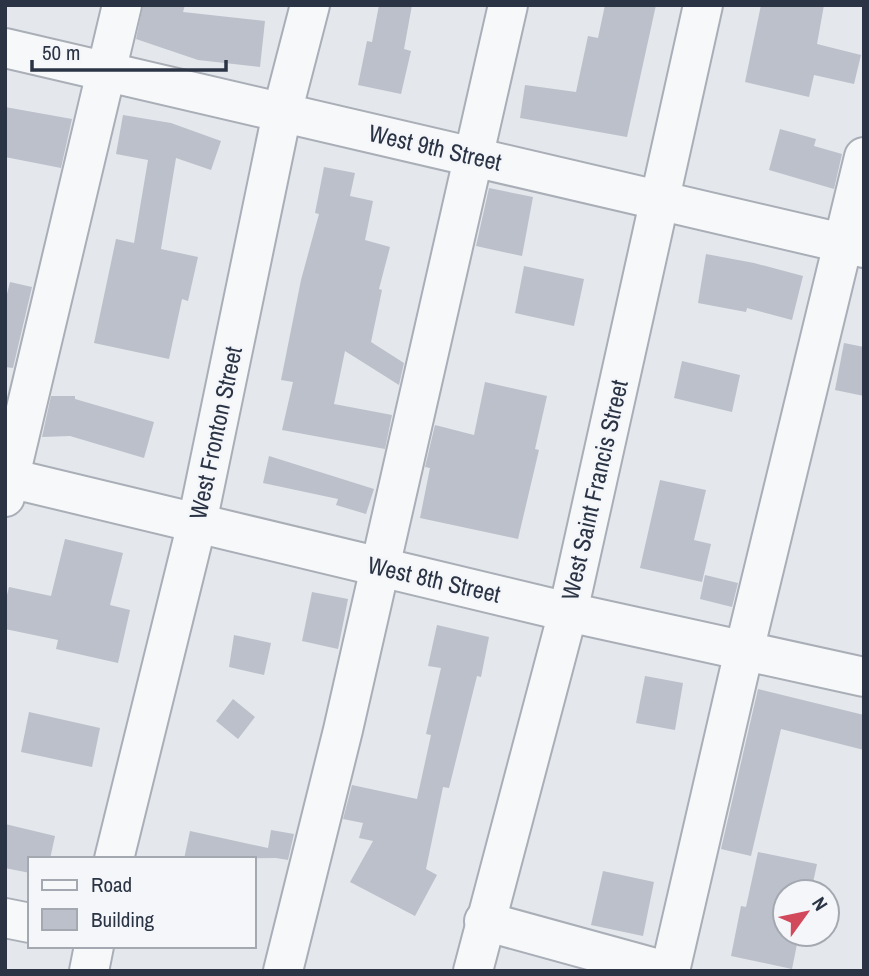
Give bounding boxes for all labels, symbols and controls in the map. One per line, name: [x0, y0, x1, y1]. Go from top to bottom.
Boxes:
scale bar: [32, 28, 226, 72]
text: 50 m: [42, 38, 80, 67]
street label: West 9th Street: [366, 116, 505, 178]
street label: West Fronton Street: [181, 343, 249, 522]
street label: West Saint Francis Street: [553, 376, 635, 603]
street label: West 8th Street: [365, 548, 504, 610]
legend: [28, 857, 256, 948]
text: Road: [91, 870, 132, 899]
north arrow: [771, 878, 841, 948]
text: N: [806, 892, 834, 916]
text: Building: [91, 905, 155, 934]

